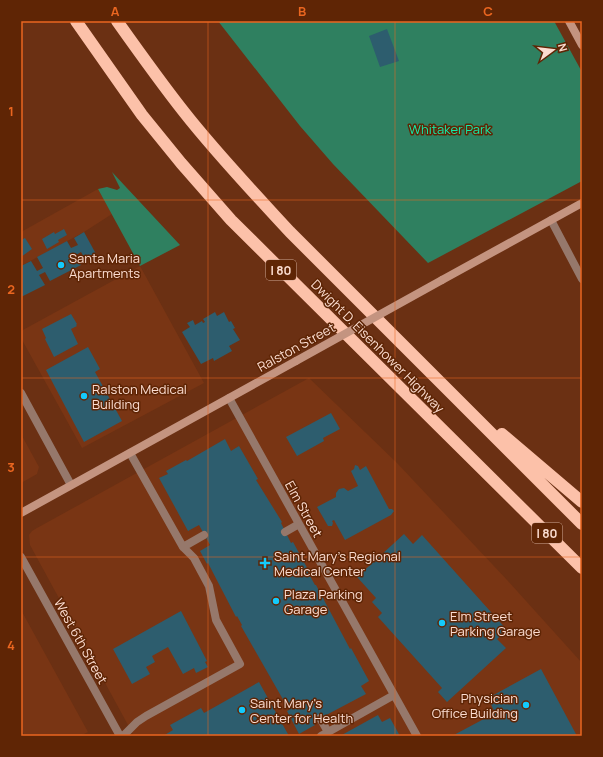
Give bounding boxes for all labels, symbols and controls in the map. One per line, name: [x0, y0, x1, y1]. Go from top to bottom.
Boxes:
text: A: [111, 2, 120, 20]
text: B: [298, 2, 306, 20]
text: C: [483, 2, 493, 20]
north arrow: [533, 30, 573, 70]
text: N: [555, 42, 571, 53]
text: 1: [8, 102, 14, 120]
park label: Whitaker Park: [409, 120, 492, 138]
place label: Santa Maria Apartments: [69, 249, 140, 282]
marker: Santa Maria Apartments: [56, 260, 66, 270]
road number: I 80: [266, 260, 296, 280]
street label: Dwight D. Eisenhower Highway: [307, 275, 449, 417]
text: 2: [7, 280, 15, 298]
street label: Ralston Street: [254, 318, 338, 376]
place label: Ralston Medical Building: [92, 380, 187, 413]
marker: Ralston Medical Building: [79, 391, 89, 401]
text: 3: [7, 458, 15, 476]
street label: Elm Street: [281, 477, 327, 541]
road number: I 80: [532, 523, 562, 543]
place label: Saint Mary's Regional Medical Center: [274, 547, 401, 580]
marker: Saint Mary's Regional Medical Center: [259, 557, 271, 569]
place label: Plaza Parking Garage: [284, 585, 363, 618]
street label: West 6th Street: [50, 595, 112, 687]
marker: Plaza Parking Garage: [271, 596, 281, 606]
place label: Elm Street Parking Garage: [450, 607, 541, 640]
marker: Elm Street Parking Garage: [437, 618, 447, 628]
text: 4: [7, 636, 15, 654]
place label: Physician Office Building: [432, 689, 518, 722]
place label: Saint Mary's Center for Health: [250, 694, 353, 727]
marker: Physician Office Building: [521, 700, 531, 710]
marker: Saint Mary's Center for Health: [237, 705, 247, 715]

